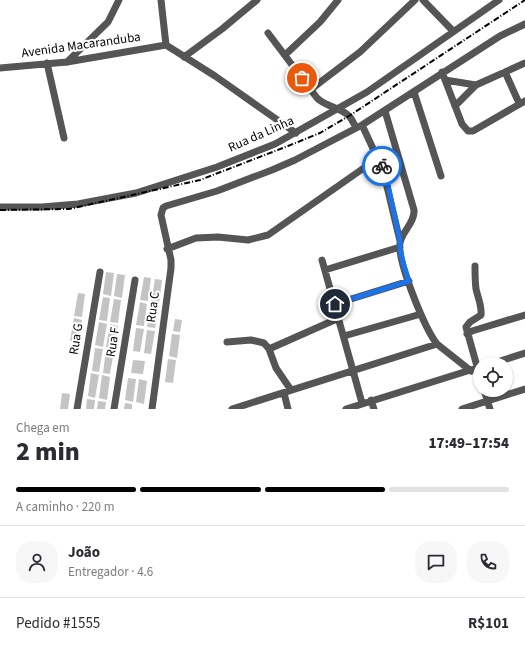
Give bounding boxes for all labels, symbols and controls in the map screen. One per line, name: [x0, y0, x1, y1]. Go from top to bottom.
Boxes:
street label: Avenida Macaranduba: [20, 28, 142, 62]
pin: [285, 61, 319, 95]
icon: bag: [291, 67, 313, 89]
street label: Rua da Linha: [225, 111, 297, 157]
courier: [362, 146, 402, 186]
icon: bike: [371, 155, 393, 177]
pin: [318, 287, 352, 321]
street label: Rua C: [142, 290, 164, 324]
icon: home: [324, 293, 346, 315]
street label: Rua G: [65, 322, 87, 356]
street label: Rua F: [102, 325, 124, 358]
map controls: [473, 357, 513, 397]
button: locate: [473, 357, 513, 397]
text: Chega em: [16, 419, 70, 437]
text: 2 min: [16, 433, 80, 470]
text: 17:49–17:54: [428, 433, 509, 454]
text: A caminho · 220 m: [16, 498, 114, 516]
button: person: [16, 541, 58, 583]
button: chat: [415, 541, 457, 583]
button: phone: [467, 541, 509, 583]
text: João: [68, 542, 100, 563]
text: Entregador · 4.6: [68, 563, 153, 581]
text: Pedido #1555: [16, 613, 100, 634]
text: R$101: [468, 613, 509, 634]

